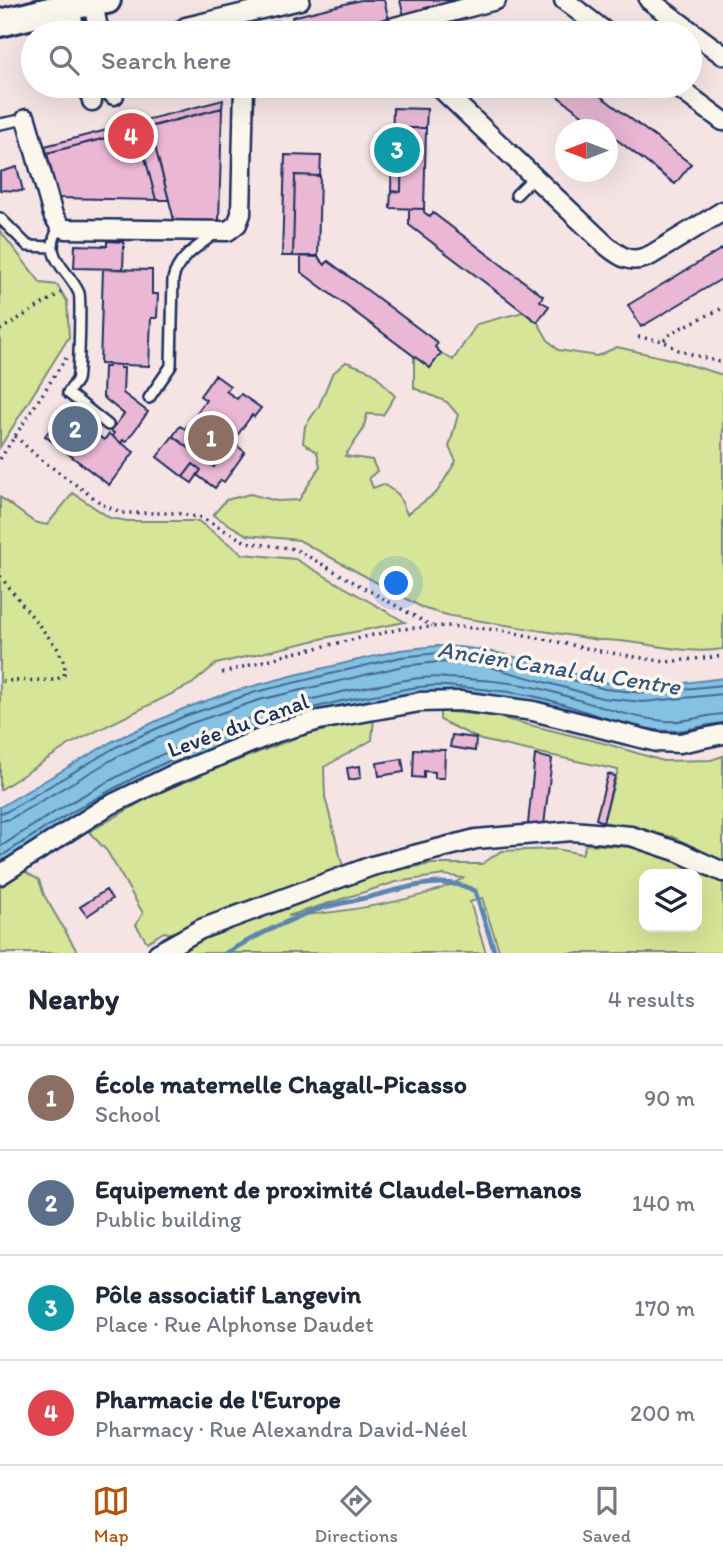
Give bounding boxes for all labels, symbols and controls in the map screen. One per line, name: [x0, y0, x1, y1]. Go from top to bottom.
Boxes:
search box: [21, 21, 702, 98]
icon: search: [45, 41, 83, 79]
text: Search here: [101, 44, 231, 76]
pin: 4: [108, 110, 154, 162]
north arrow: [555, 119, 618, 182]
pin: 3: [374, 124, 420, 176]
pin: 2: [52, 403, 98, 455]
pin: 1: [188, 412, 234, 464]
your location: [379, 566, 413, 600]
water label: Ancien Canal du Centre: [436, 634, 684, 701]
street label: Levée du Canal: [164, 686, 313, 764]
map controls: [639, 869, 702, 932]
button: layers: [639, 869, 702, 932]
text: Nearby: [28, 980, 119, 1017]
text: 4 results: [608, 985, 695, 1013]
text: École maternelle Chagall-Picasso: [95, 1068, 467, 1100]
text: 1: [46, 1084, 56, 1112]
text: 90 m: [644, 1084, 695, 1112]
text: School: [95, 1100, 160, 1128]
text: Equipement de proximité Claudel-Bernanos: [95, 1173, 582, 1205]
text: 2: [45, 1189, 57, 1217]
text: 140 m: [632, 1189, 695, 1217]
text: Public building: [95, 1205, 241, 1233]
text: Pôle associatif Langevin: [95, 1278, 361, 1310]
text: 3: [45, 1294, 57, 1322]
text: 170 m: [634, 1294, 695, 1322]
text: Place · Rue Alphonse Daudet: [95, 1310, 374, 1338]
text: Pharmacie de l'Europe: [95, 1383, 341, 1415]
text: 4: [44, 1399, 58, 1427]
text: 200 m: [630, 1399, 695, 1427]
text: Pharmacy · Rue Alexandra David-Néel: [95, 1415, 468, 1443]
tab: Map: [92, 1482, 130, 1547]
tab: Directions: [314, 1482, 398, 1547]
tab: Saved: [582, 1482, 631, 1547]

